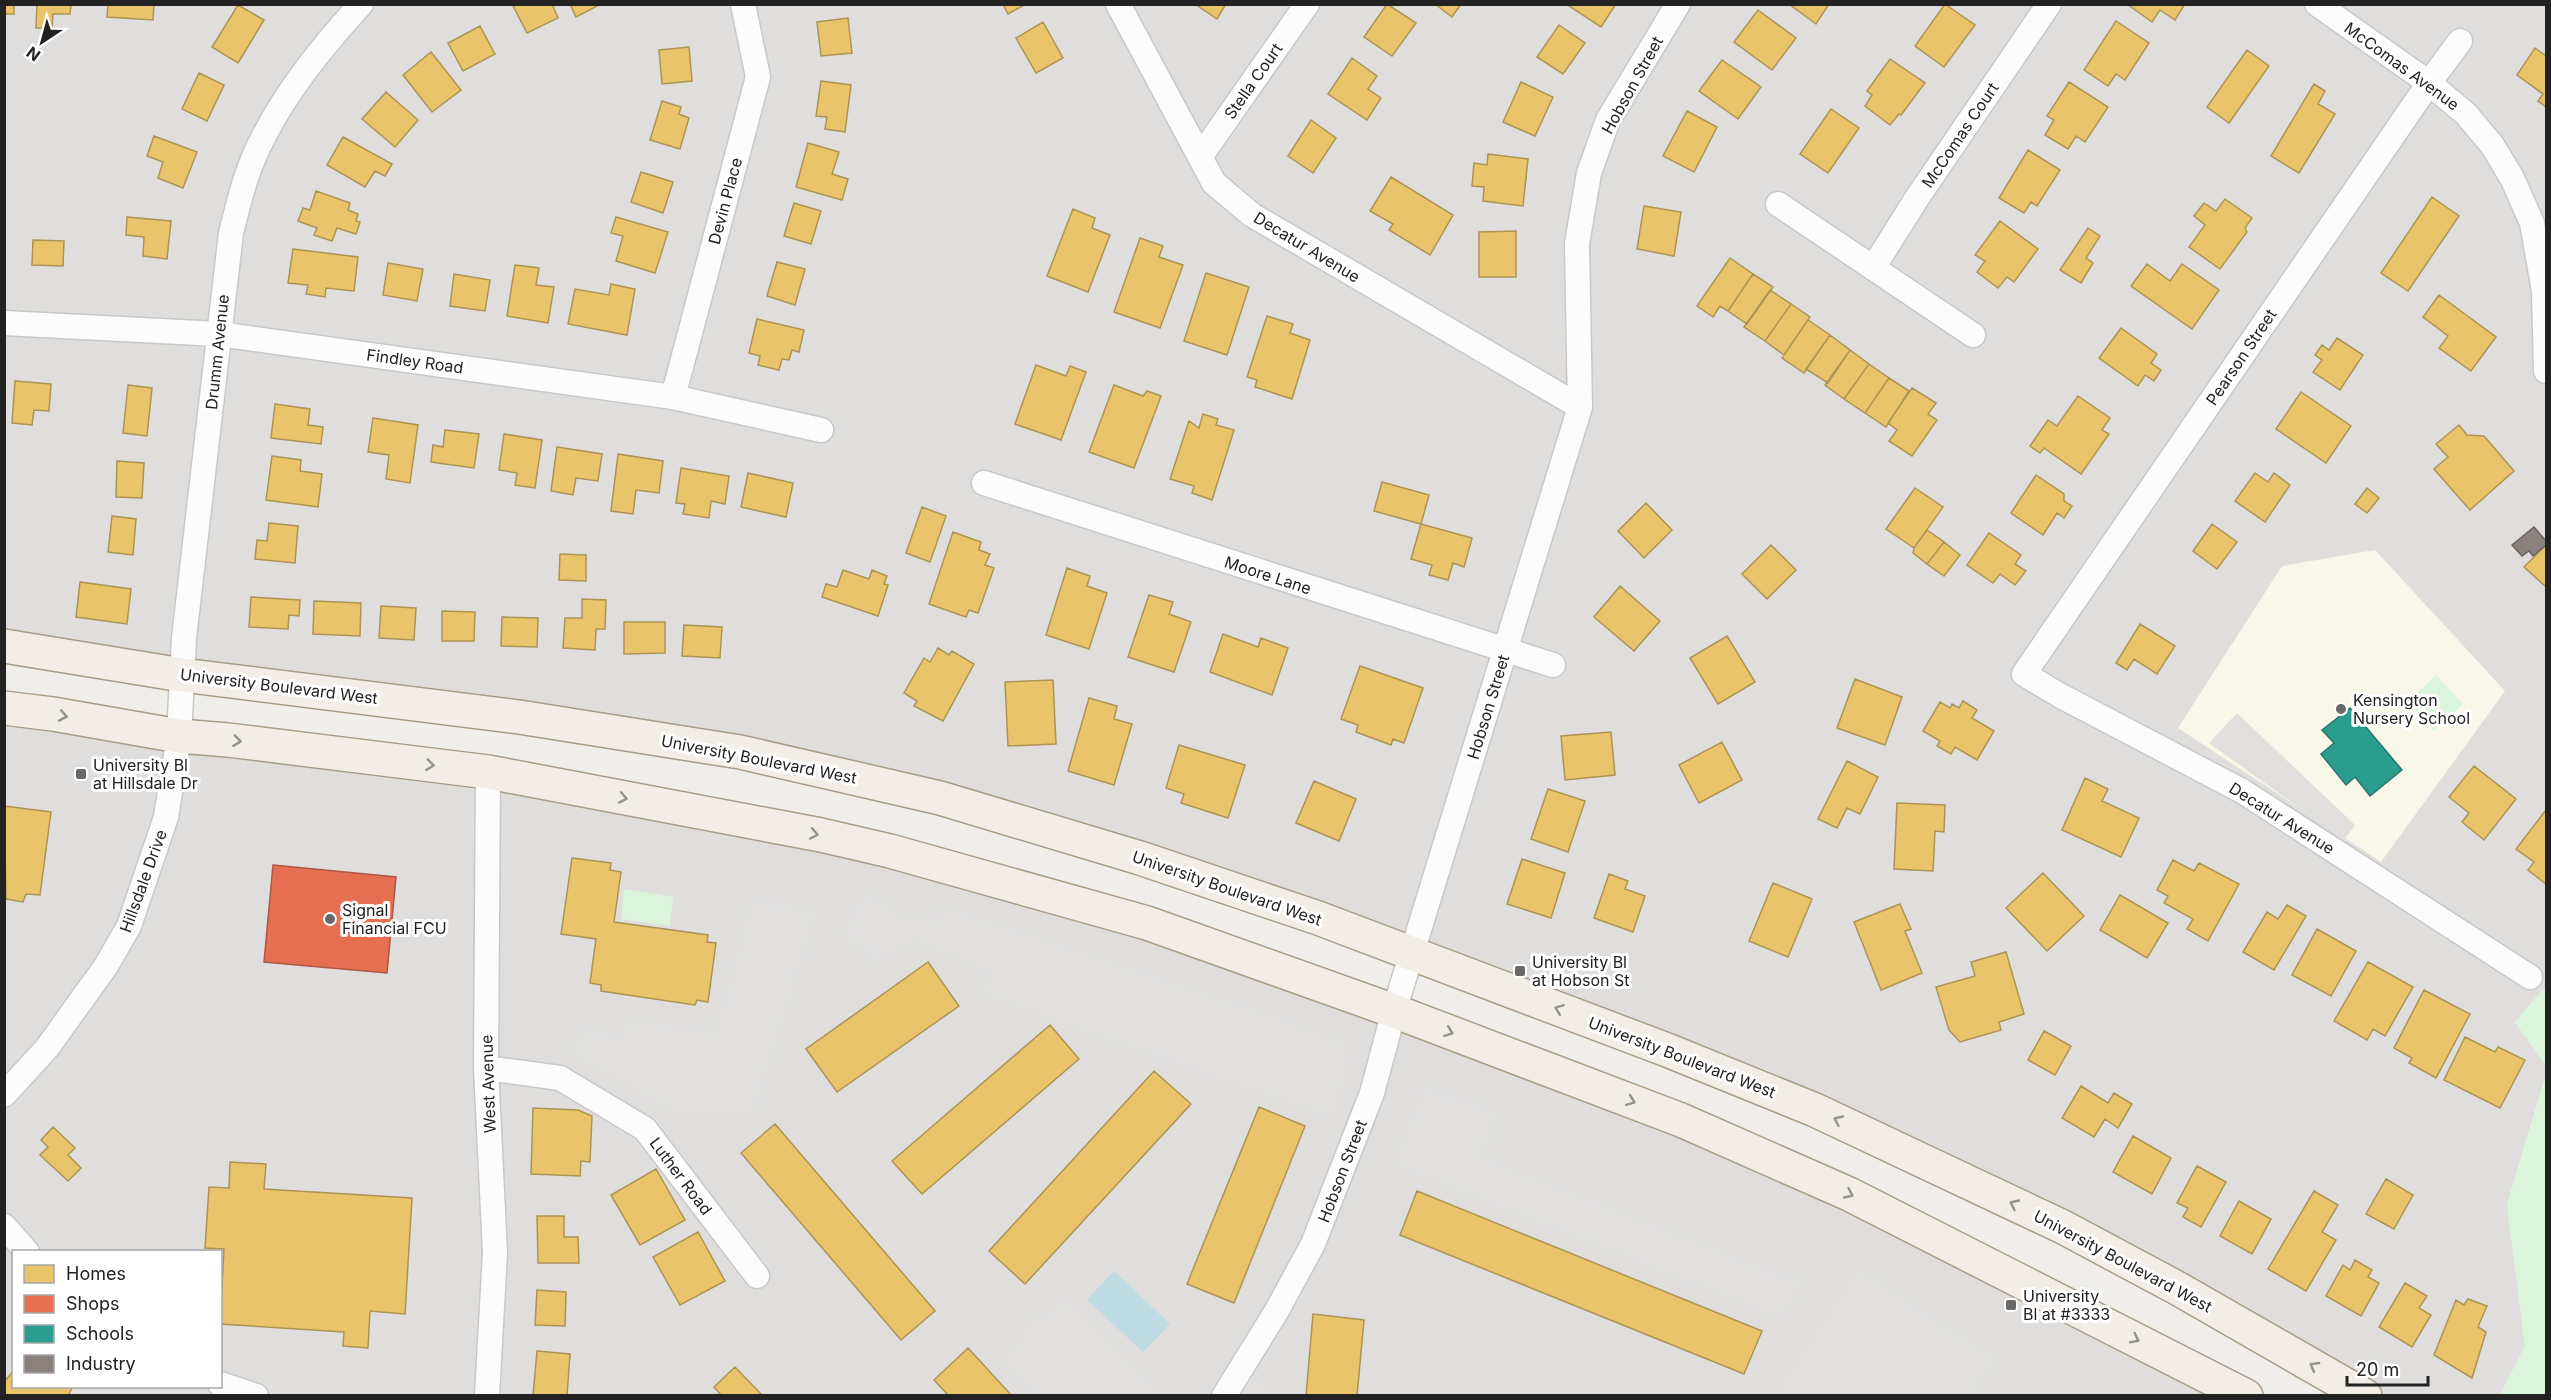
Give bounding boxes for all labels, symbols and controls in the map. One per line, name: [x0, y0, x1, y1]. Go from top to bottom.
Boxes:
north arrow: [12, 12, 72, 72]
street label: McComas Avenue: [2341, 18, 2463, 114]
street label: Hobson Street: [1597, 33, 1667, 137]
street label: Stella Court: [1220, 39, 1286, 123]
text: N: [22, 42, 44, 66]
street label: McComas Court: [1917, 78, 2003, 192]
street label: Devin Place: [704, 155, 746, 247]
street label: Decatur Avenue: [1250, 207, 1364, 287]
street label: Drumm Avenue: [201, 293, 233, 411]
street label: Pearson Street: [2201, 305, 2281, 409]
street label: Findley Road: [365, 344, 465, 378]
street label: Moore Lane: [1222, 552, 1314, 598]
street label: Hobson Street: [1463, 652, 1513, 762]
street label: University Boulevard West: [179, 664, 379, 708]
place label: Kensington Nursery School: [2353, 690, 2470, 728]
marker: Kensington Nursery School: [2334, 702, 2348, 716]
one-way arrow: [58, 709, 67, 721]
street label: University Boulevard West: [659, 730, 859, 788]
one-way arrow: [232, 734, 241, 747]
place label: University Bl at Hillsdale Dr: [93, 755, 198, 793]
one-way arrow: [426, 758, 435, 771]
marker: University Bl at Hillsdale Dr: [74, 767, 88, 781]
street label: Decatur Avenue: [2226, 778, 2338, 858]
one-way arrow: [618, 791, 627, 803]
street label: Hillsdale Drive: [115, 827, 171, 935]
one-way arrow: [809, 827, 819, 840]
street label: University Boulevard West: [1130, 846, 1324, 930]
place label: Signal Financial FCU: [342, 900, 447, 938]
marker: Signal Financial FCU: [323, 912, 337, 926]
place label: University Bl at Hobson St: [1532, 952, 1630, 990]
marker: University Bl at Hobson St: [1513, 964, 1527, 978]
one-way arrow: [1554, 1004, 1565, 1016]
street label: University Boulevard West: [1586, 1012, 1778, 1102]
one-way arrow: [1443, 1024, 1454, 1037]
street label: West Avenue: [476, 1034, 500, 1134]
one-way arrow: [1625, 1094, 1636, 1106]
one-way arrow: [1833, 1116, 1844, 1128]
street label: Hobson Street: [1313, 1117, 1371, 1225]
street label: Luther Road: [645, 1133, 717, 1219]
one-way arrow: [1842, 1187, 1853, 1199]
one-way arrow: [2009, 1199, 2020, 1211]
street label: University Boulevard West: [2030, 1205, 2216, 1317]
legend: [12, 1250, 222, 1388]
text: Homes: [66, 1263, 126, 1284]
place label: University Bl at #3333: [2023, 1286, 2110, 1324]
text: Shops: [66, 1293, 120, 1314]
marker: University Bl at #3333: [2004, 1298, 2018, 1312]
text: Schools: [66, 1323, 134, 1344]
one-way arrow: [2129, 1332, 2140, 1343]
scale bar: [2347, 1349, 2428, 1387]
text: Industry: [66, 1353, 136, 1374]
text: 20 m: [2356, 1359, 2399, 1380]
one-way arrow: [2310, 1362, 2321, 1374]

